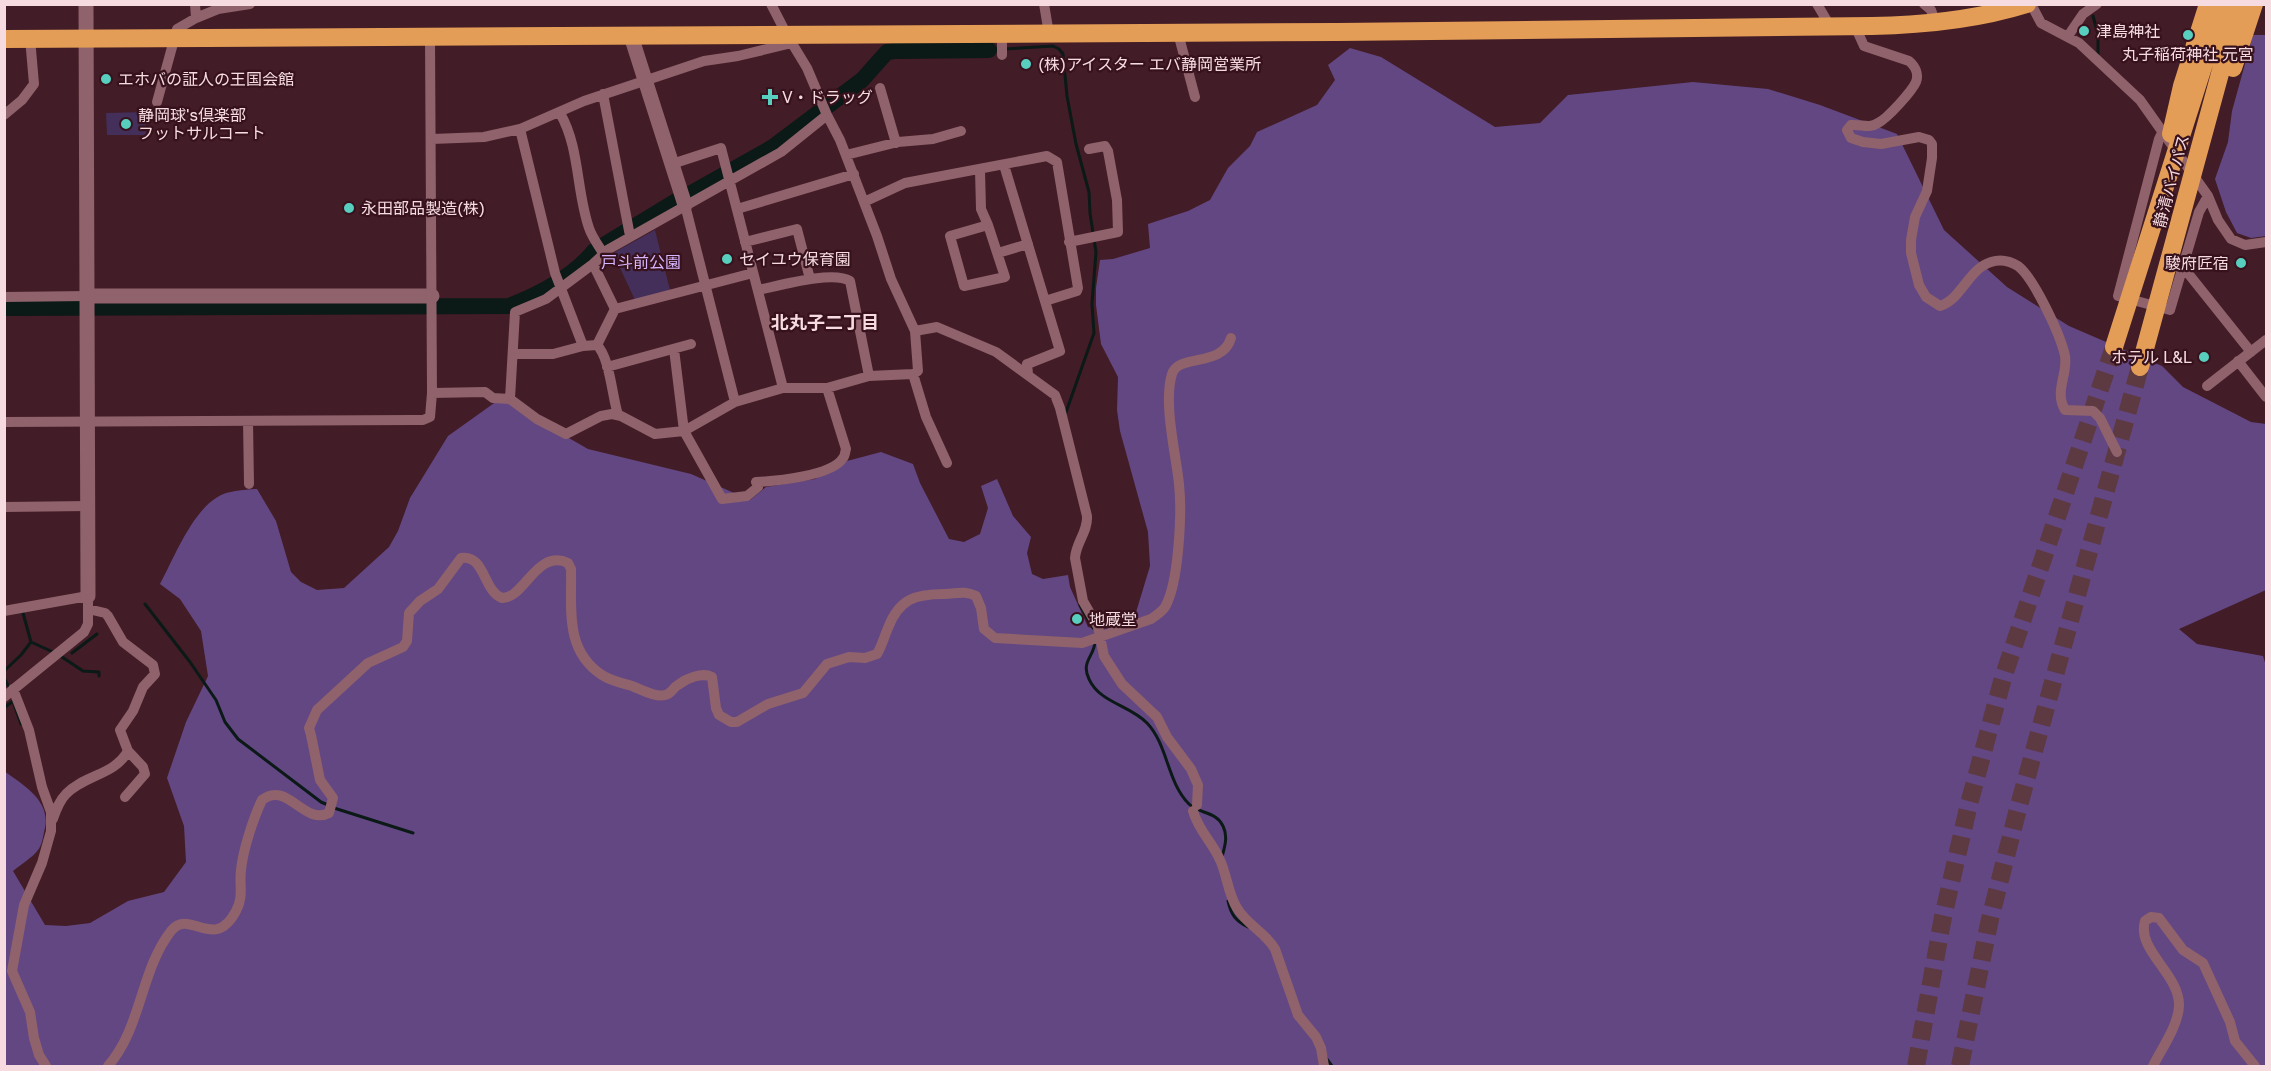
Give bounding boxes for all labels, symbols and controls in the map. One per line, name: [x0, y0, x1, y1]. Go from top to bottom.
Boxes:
place label: 津島神社: [2096, 21, 2160, 41]
marker: 津島神社: [2077, 24, 2091, 38]
marker: 丸子稲荷神社 元宮: [2181, 28, 2195, 42]
place label: 丸子稲荷神社 元宮: [2122, 44, 2254, 64]
place label: (株)アイスター エバ静岡営業所: [1038, 54, 1261, 74]
marker: (株)アイスター エバ静岡営業所: [1019, 57, 1033, 71]
place label: エホバの証人の王国会館: [118, 69, 294, 89]
marker: エホバの証人の王国会館: [99, 72, 113, 86]
place label: V・ドラッグ: [782, 87, 873, 107]
marker: V・ドラッグ: [763, 90, 777, 104]
place label: 静岡球's倶楽部 フットサルコート: [138, 105, 266, 143]
marker: 静岡球's倶楽部 フットサルコート: [119, 117, 133, 131]
street label: 静清バイパス: [2149, 132, 2193, 230]
place label: 永田部品製造(株): [361, 198, 485, 218]
marker: 永田部品製造(株): [342, 201, 356, 215]
place label: セイユウ保育園: [739, 249, 851, 269]
park label: 戸斗前公園: [601, 252, 681, 272]
marker: セイユウ保育園: [720, 252, 734, 266]
place label: 駿府匠宿: [2165, 253, 2229, 273]
marker: 駿府匠宿: [2234, 256, 2248, 270]
district label: 北丸子二丁目: [771, 311, 879, 333]
place label: ホテル L&L: [2111, 347, 2192, 367]
marker: ホテル L&L: [2197, 350, 2211, 364]
place label: 地蔵堂: [1089, 609, 1137, 629]
marker: 地蔵堂: [1070, 612, 1084, 626]

